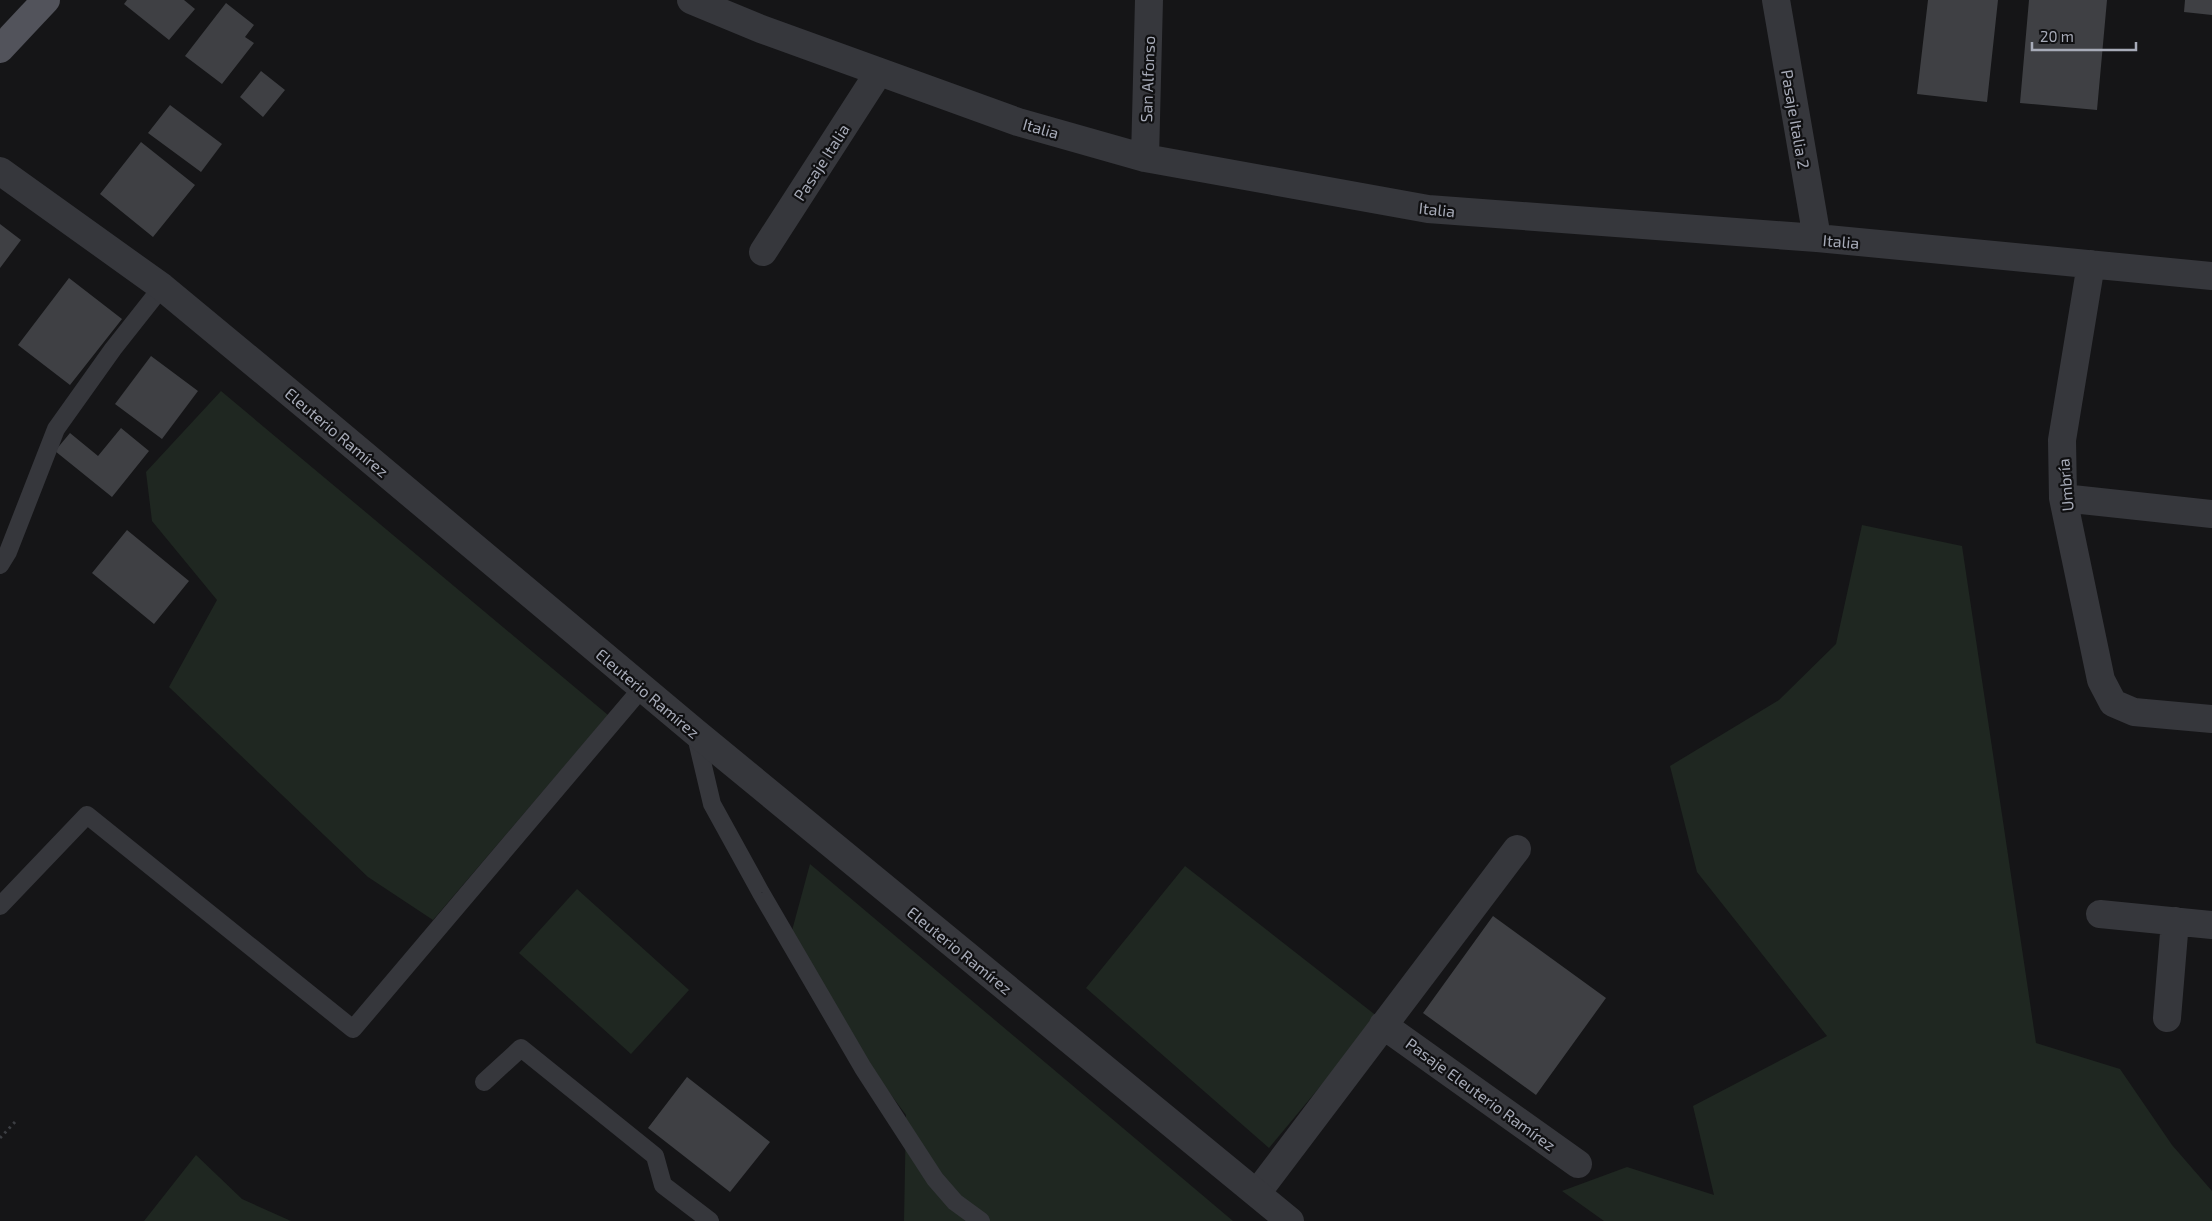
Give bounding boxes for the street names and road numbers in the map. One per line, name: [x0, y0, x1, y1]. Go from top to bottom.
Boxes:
street label: San Alfonso: [1136, 35, 1158, 123]
street label: Pasaje Italia 2: [1777, 68, 1814, 170]
street label: Italia: [1021, 114, 1061, 142]
street label: Pasaje Italia: [789, 120, 854, 205]
street label: Italia: [1418, 198, 1456, 220]
street label: Italia: [1822, 230, 1860, 252]
street label: Eleuterio Ramírez: [282, 383, 392, 481]
street label: Umbría: [2053, 458, 2077, 512]
street label: Eleuterio Ramírez: [593, 644, 703, 742]
street label: Eleuterio Ramírez: [904, 902, 1016, 998]
street label: Pasaje Eleuterio Ramírez: [1402, 1033, 1559, 1155]

